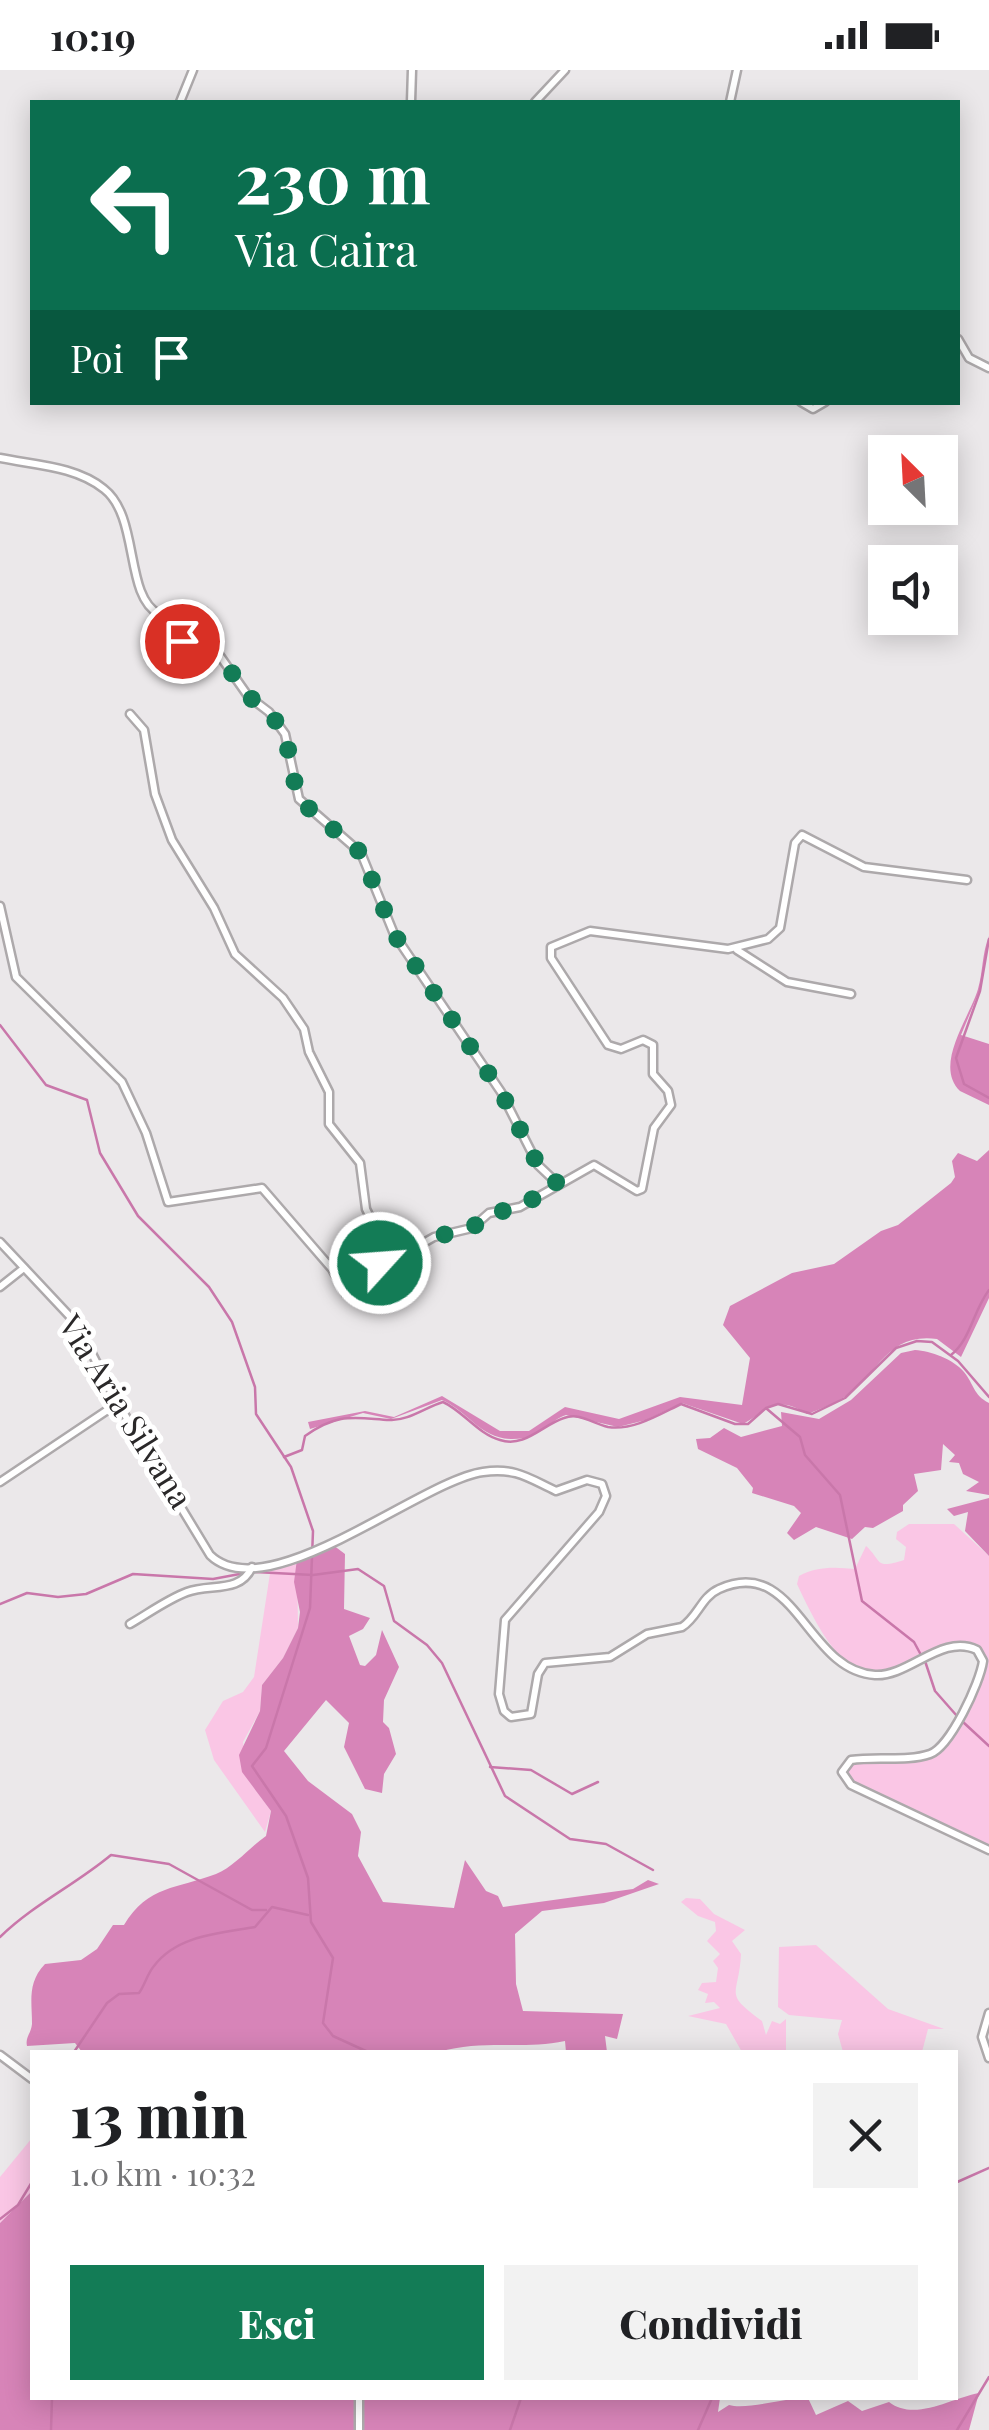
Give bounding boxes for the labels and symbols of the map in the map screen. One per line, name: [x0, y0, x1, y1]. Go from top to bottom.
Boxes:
north arrow: [868, 435, 958, 525]
pin: [140, 599, 225, 684]
position arrow: [328, 1211, 432, 1315]
street label: Via Aria Silvana: [50, 1305, 204, 1516]

